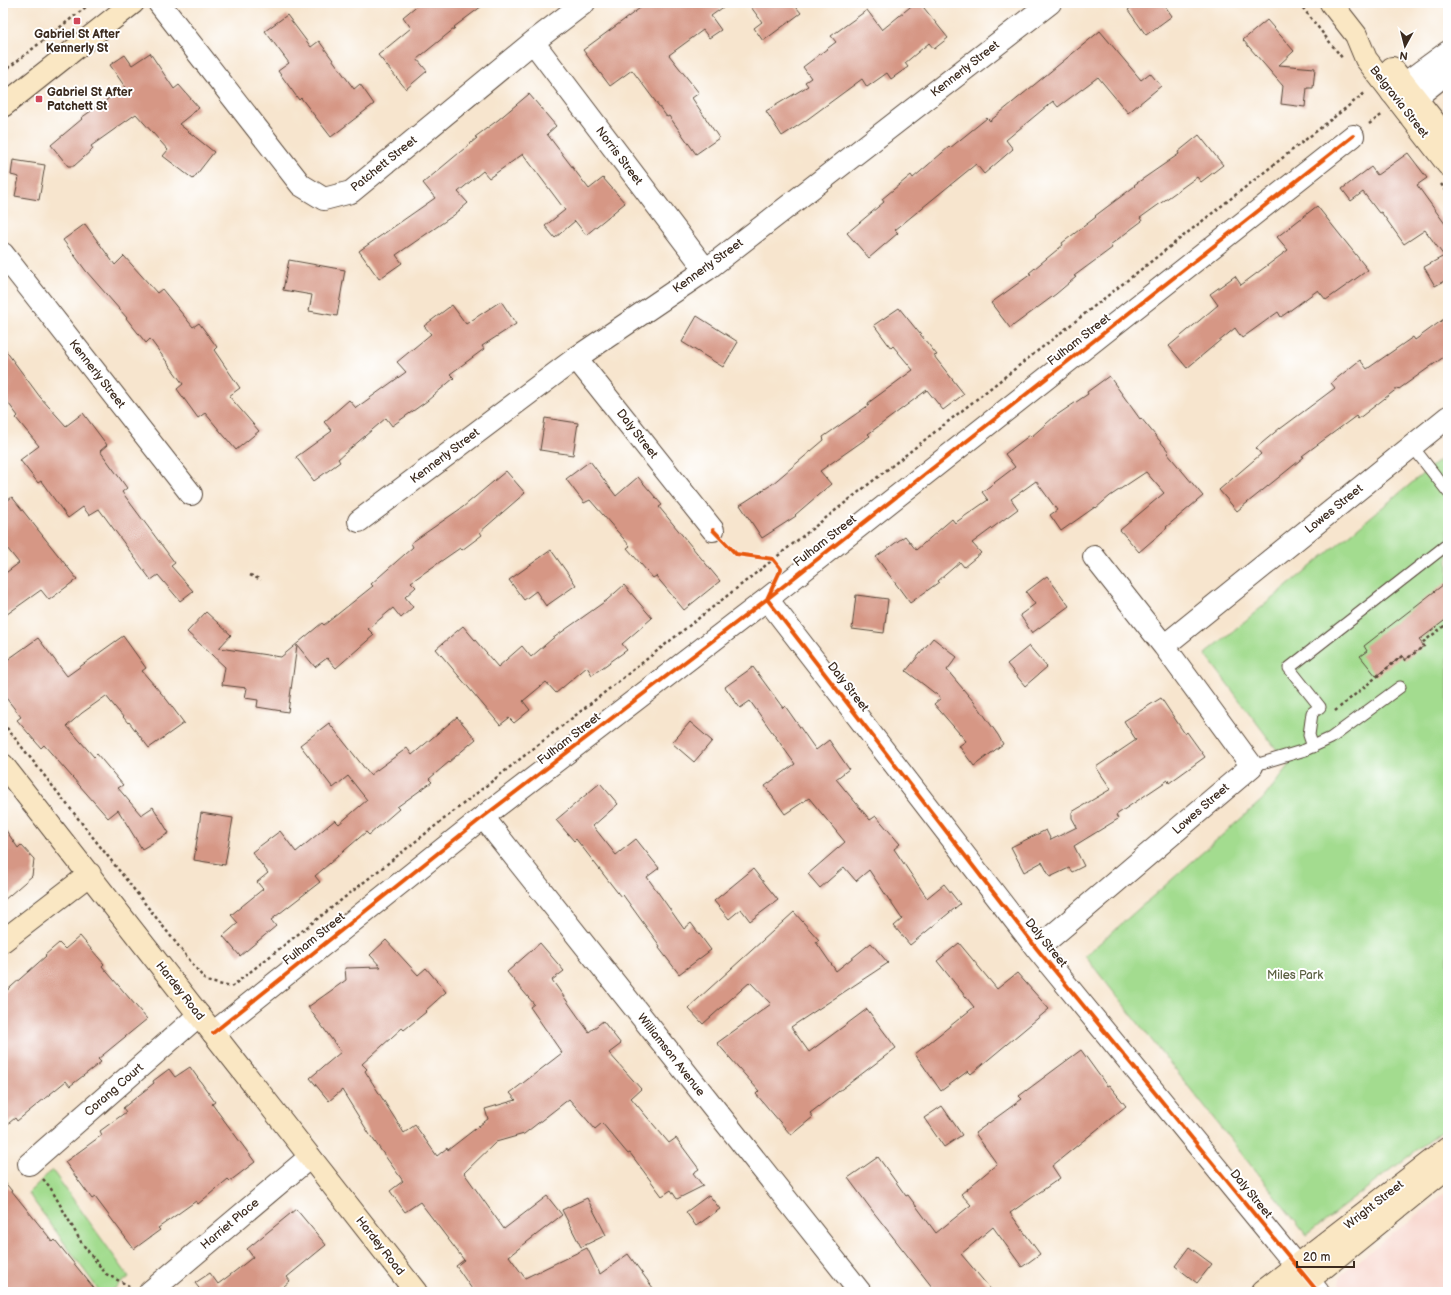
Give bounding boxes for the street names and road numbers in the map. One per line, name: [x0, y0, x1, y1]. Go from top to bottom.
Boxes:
street label: Kennerly Street: [928, 37, 1003, 100]
street label: Belgravia Street: [1366, 63, 1432, 141]
street label: Norris Street: [592, 124, 646, 188]
street label: Patchett Street: [348, 133, 420, 195]
street label: Kennerly Street: [670, 235, 746, 296]
street label: Fulham Street: [1045, 311, 1114, 369]
street label: Kennerly Street: [66, 337, 129, 412]
street label: Daly Street: [613, 406, 661, 462]
street label: Kennerly Street: [407, 425, 483, 487]
street label: Lowes Street: [1302, 481, 1366, 537]
street label: Fulham Street: [791, 512, 860, 570]
street label: Daly Street: [824, 659, 872, 715]
street label: Fulham Street: [535, 710, 604, 768]
street label: Lowes Street: [1170, 780, 1233, 838]
street label: Fulham Street: [280, 909, 348, 969]
street label: Daly Street: [1022, 915, 1070, 971]
street label: Hardey Road: [152, 959, 208, 1023]
street label: Williamson Avenue: [634, 1011, 708, 1099]
street label: Corang Court: [81, 1060, 147, 1120]
street label: Daly Street: [1227, 1166, 1275, 1222]
street label: Wright Street: [1341, 1177, 1407, 1233]
street label: Harriet Place: [198, 1195, 262, 1253]
street label: Hardey Road: [352, 1214, 408, 1278]

